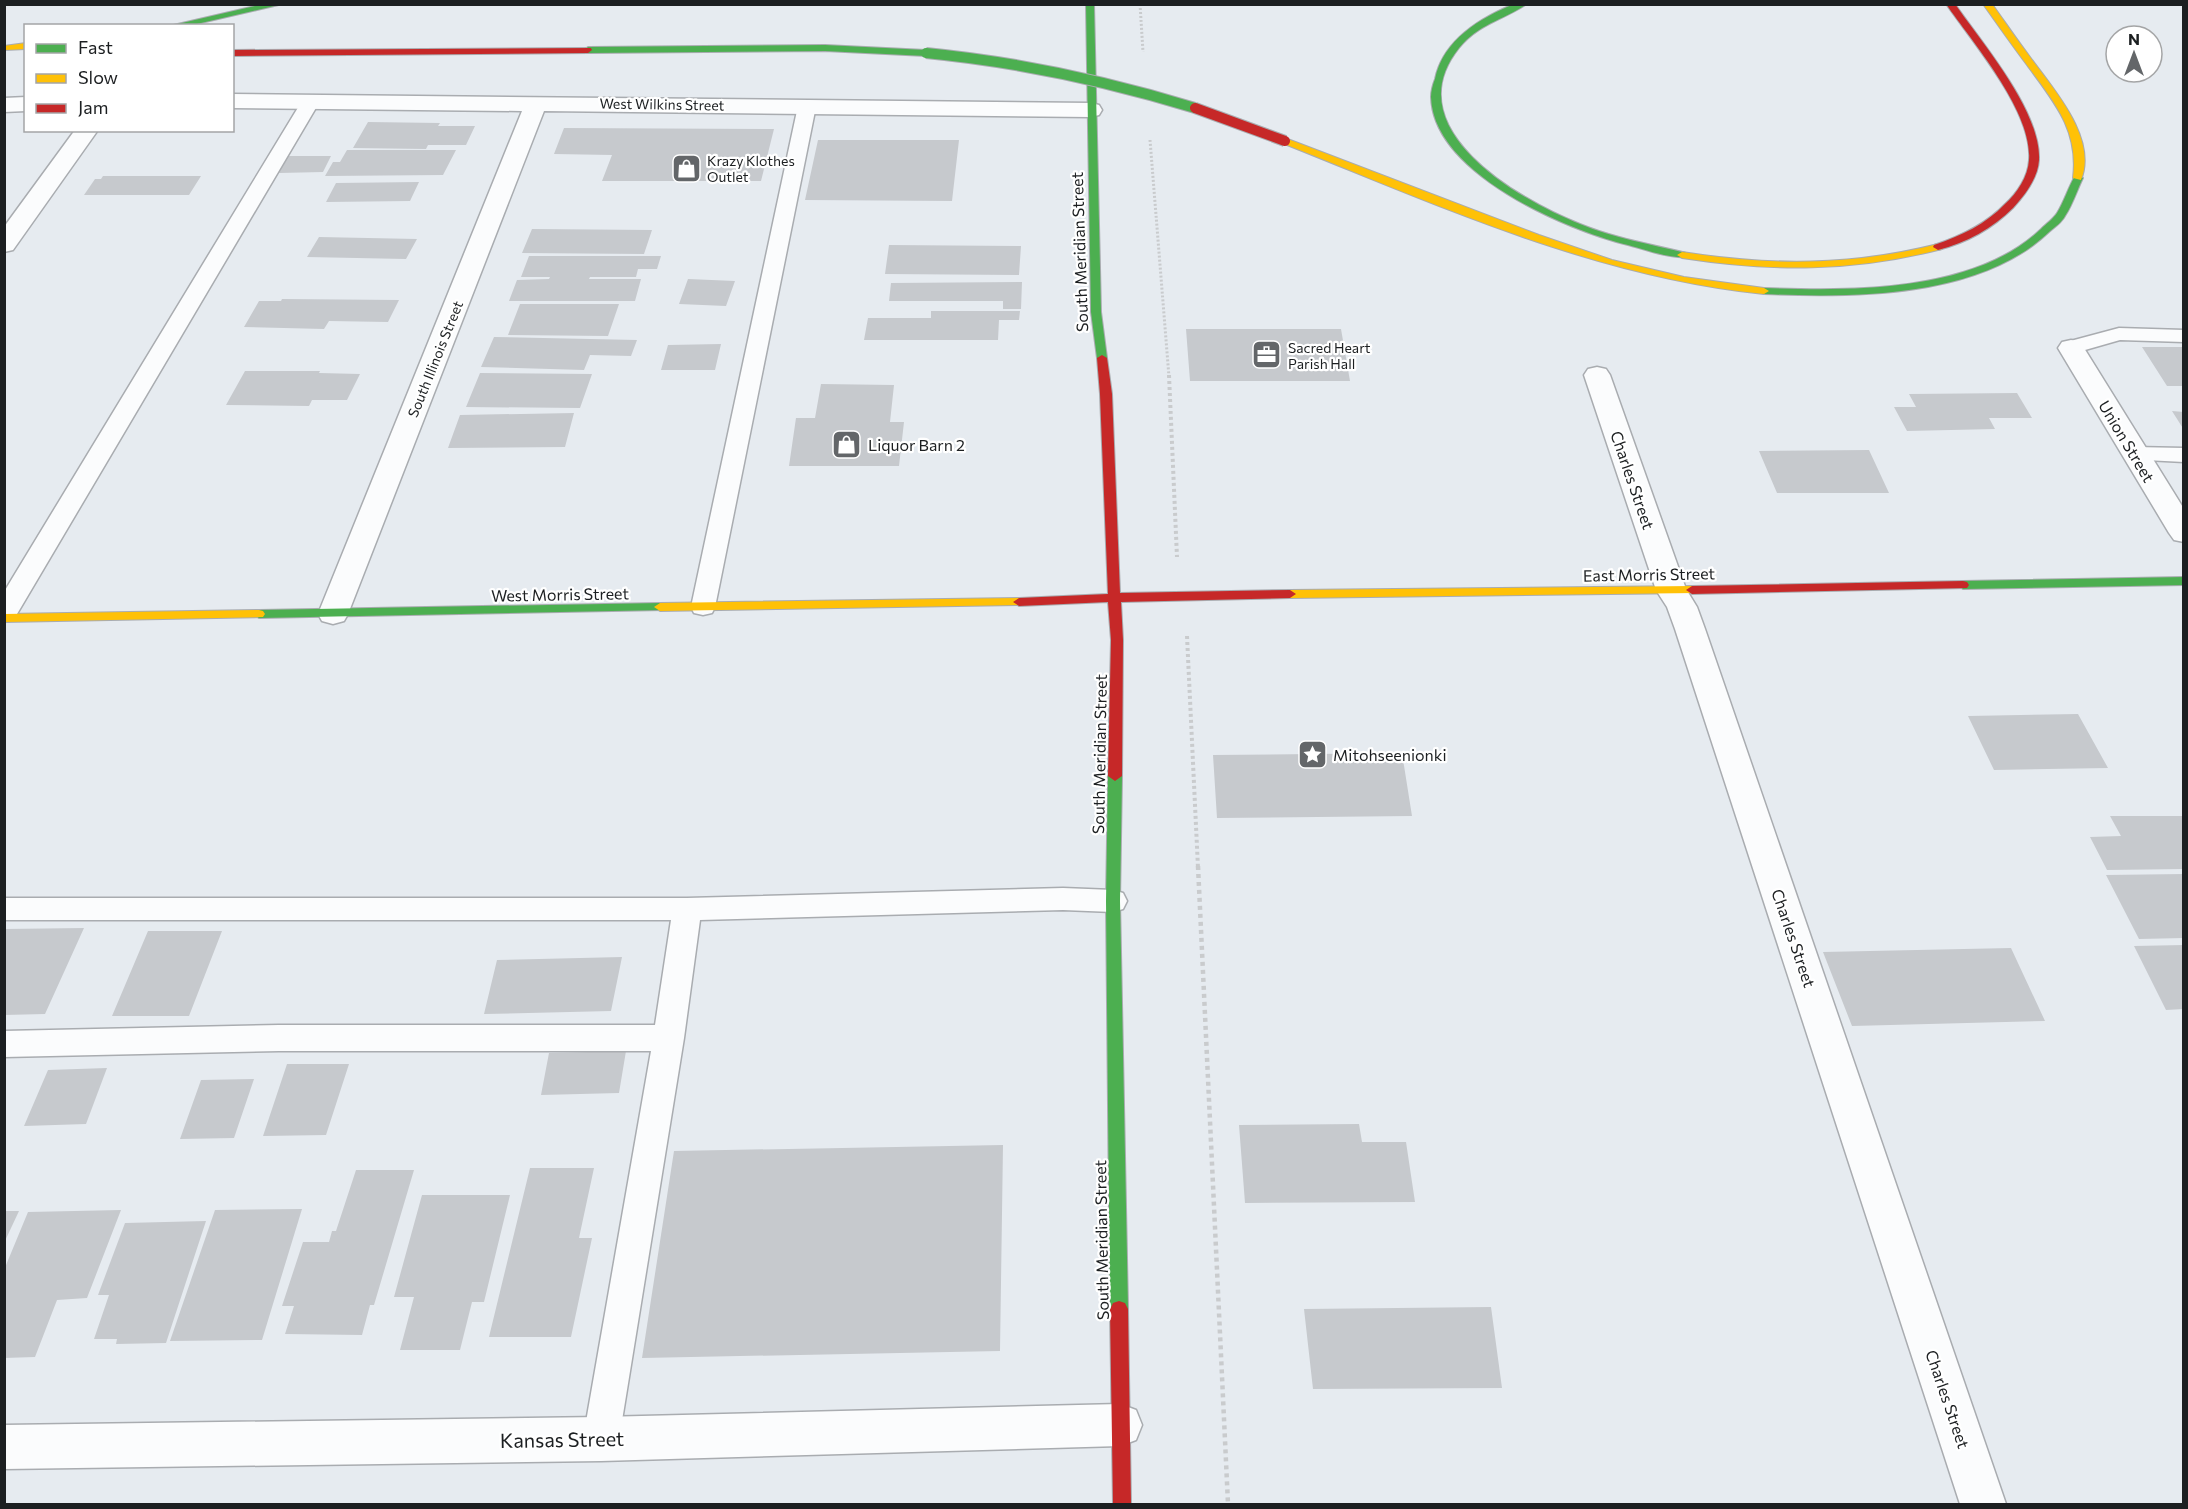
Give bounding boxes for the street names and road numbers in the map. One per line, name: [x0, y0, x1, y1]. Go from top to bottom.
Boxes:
street label: West Wilkins Street: [600, 94, 725, 114]
street label: South Meridian Street: [1067, 171, 1091, 332]
street label: South Illinois Street: [404, 298, 466, 420]
street label: Union Street: [2095, 397, 2159, 486]
street label: Charles Street: [1607, 428, 1659, 532]
street label: East Morris Street: [1583, 563, 1716, 585]
street label: West Morris Street: [491, 583, 629, 605]
street label: South Meridian Street: [1088, 673, 1110, 834]
street label: Charles Street: [1768, 886, 1820, 990]
street label: South Meridian Street: [1090, 1159, 1112, 1320]
street label: Charles Street: [1922, 1347, 1974, 1451]
street label: Kansas Street: [500, 1426, 624, 1452]

